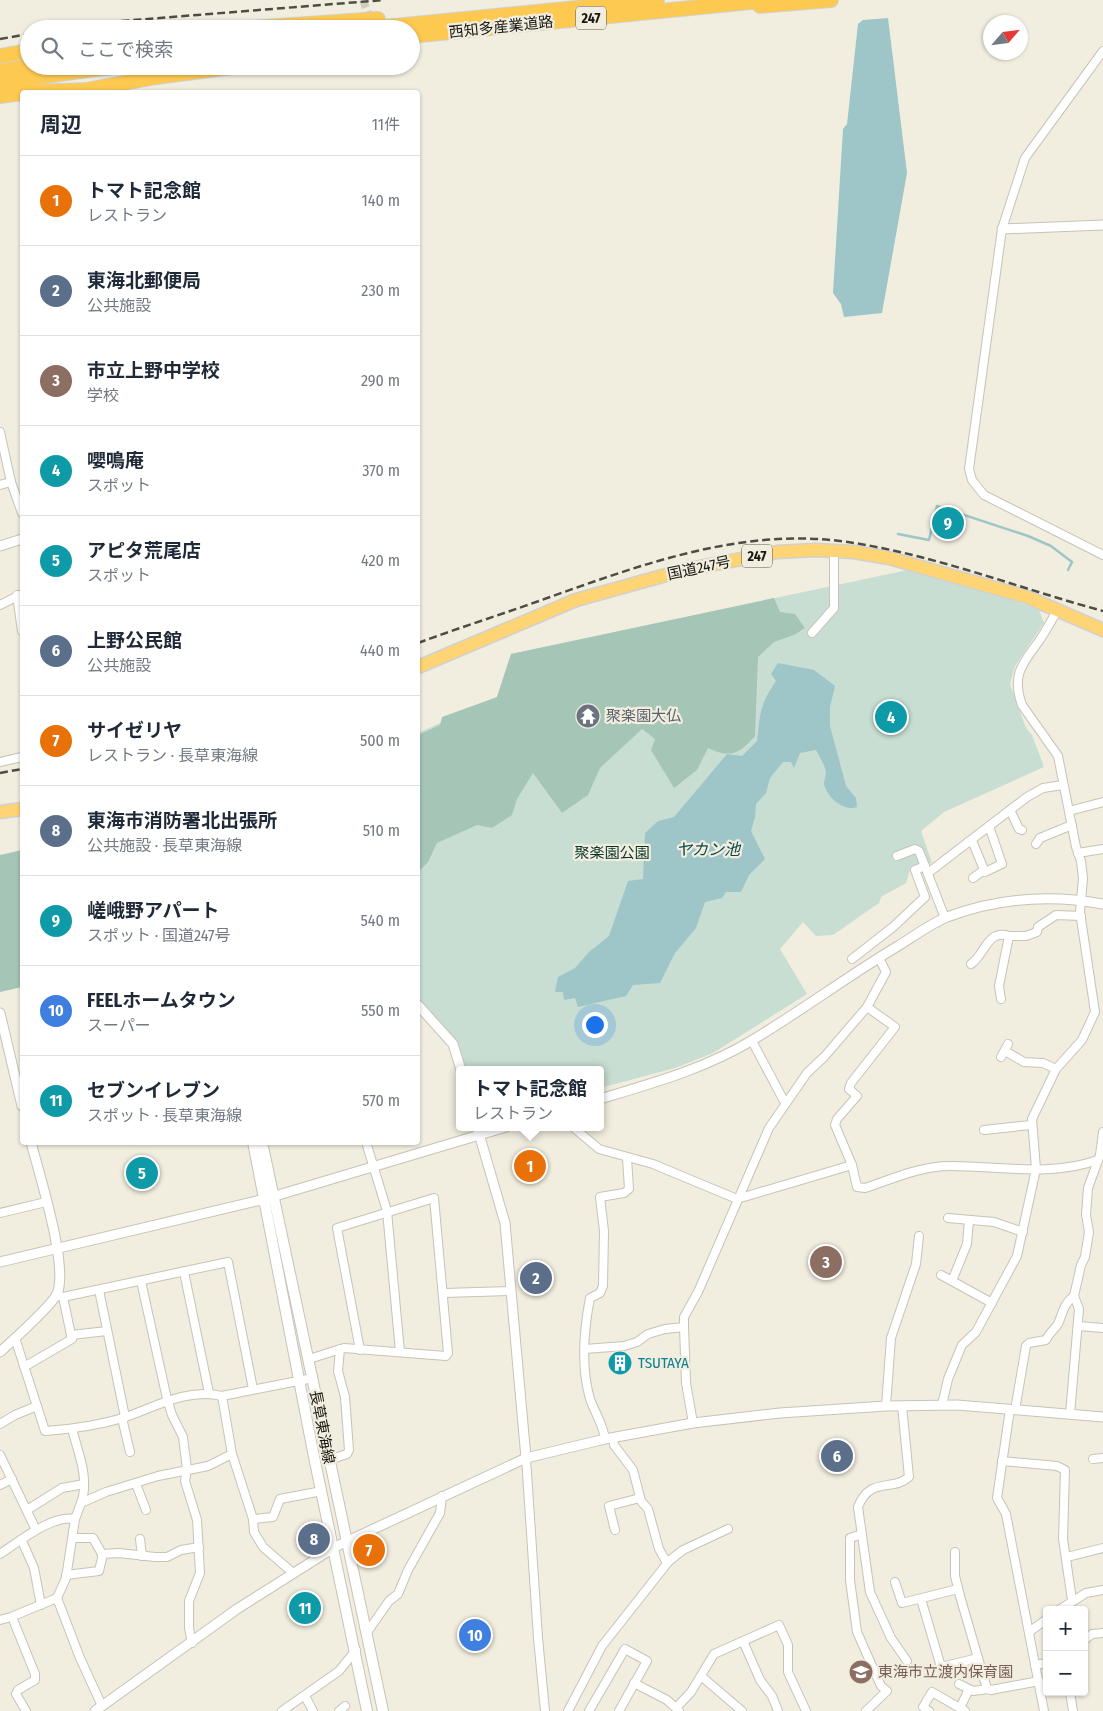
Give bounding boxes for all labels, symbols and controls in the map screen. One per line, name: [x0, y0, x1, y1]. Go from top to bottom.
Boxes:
road number: 247: [576, 7, 606, 30]
street label: 西知多産業道路: [448, 13, 554, 41]
north arrow: [983, 15, 1028, 60]
search box: [20, 20, 420, 75]
icon: search: [38, 34, 66, 62]
text: ここで検索: [78, 38, 173, 61]
text: 周辺: [40, 112, 82, 138]
text: 11件: [372, 115, 400, 134]
text: トマト記念館: [87, 179, 201, 202]
text: 1: [53, 191, 59, 210]
text: 140 m: [362, 191, 400, 210]
text: レストラン: [87, 206, 167, 225]
text: 東海北郵便局: [87, 269, 201, 292]
text: 2: [52, 281, 60, 300]
text: 230 m: [361, 281, 400, 300]
text: 公共施設: [87, 296, 151, 315]
text: 市立上野中学校: [87, 359, 220, 382]
text: 3: [52, 371, 60, 390]
text: 290 m: [361, 371, 400, 390]
text: 学校: [87, 386, 119, 405]
text: 嚶鳴庵: [87, 449, 144, 472]
text: 4: [52, 461, 60, 480]
text: 370 m: [362, 461, 400, 480]
text: スポット: [87, 476, 151, 495]
pin: 9: [932, 504, 964, 542]
text: アピタ荒尾店: [87, 539, 201, 562]
road number: 247: [742, 544, 772, 568]
text: 5: [52, 551, 60, 570]
text: 420 m: [361, 551, 400, 570]
street label: 国道247号: [666, 553, 732, 583]
text: スポット: [87, 566, 151, 585]
text: 上野公民館: [87, 629, 182, 652]
text: 6: [52, 641, 60, 660]
text: 440 m: [360, 641, 400, 660]
text: 公共施設: [87, 656, 151, 675]
pin: 4: [875, 698, 907, 736]
temple icon: 聚楽園大仏: [575, 703, 601, 729]
place label: 聚楽園大仏: [606, 707, 681, 725]
text: サイゼリヤ: [87, 719, 182, 742]
text: 7: [53, 731, 59, 750]
text: 500 m: [360, 731, 400, 750]
text: レストラン · 長草東海線: [87, 746, 258, 765]
text: 東海市消防署北出張所: [87, 809, 277, 832]
text: 8: [52, 821, 60, 840]
text: 510 m: [363, 821, 400, 840]
text: 公共施設 · 長草東海線: [87, 836, 242, 855]
water label: ヤカン池: [676, 840, 742, 859]
park label: 聚楽園公園: [574, 844, 650, 862]
text: 嵯峨野アパート: [87, 899, 220, 922]
text: 9: [52, 911, 60, 930]
text: 540 m: [361, 911, 400, 930]
text: スポット · 国道247号: [87, 926, 231, 945]
text: FEELホームタウン: [87, 989, 236, 1012]
text: 10: [48, 1001, 64, 1020]
text: 550 m: [361, 1001, 400, 1020]
your location: [582, 1012, 608, 1038]
text: スーパー: [87, 1016, 151, 1035]
popup: [456, 1066, 604, 1131]
text: トマト記念館: [473, 1077, 587, 1100]
text: セブンイレブン: [87, 1079, 220, 1102]
text: 11: [49, 1091, 63, 1110]
text: 570 m: [362, 1091, 400, 1110]
text: レストラン: [473, 1104, 553, 1123]
text: スポット · 長草東海線: [87, 1106, 242, 1125]
pin: 1: [514, 1147, 546, 1185]
pin: 5: [126, 1154, 158, 1192]
pin: 3: [810, 1243, 842, 1281]
pin: 2: [520, 1259, 552, 1297]
building icon: TSUTAYA: [607, 1350, 633, 1376]
place label: TSUTAYA: [638, 1354, 689, 1372]
street label: 長草東海線: [306, 1388, 338, 1466]
pin: 6: [821, 1437, 853, 1475]
pin: 8: [298, 1520, 330, 1558]
pin: 7: [353, 1531, 385, 1569]
pin: 11: [289, 1589, 321, 1627]
map controls: [1043, 1606, 1088, 1696]
button: +: [1043, 1606, 1088, 1651]
pin: 10: [459, 1616, 491, 1654]
button: −: [1043, 1651, 1088, 1696]
school or university icon: 東海市立渡内保育園: [848, 1659, 874, 1685]
place label: 東海市立渡内保育園: [878, 1663, 1013, 1681]

